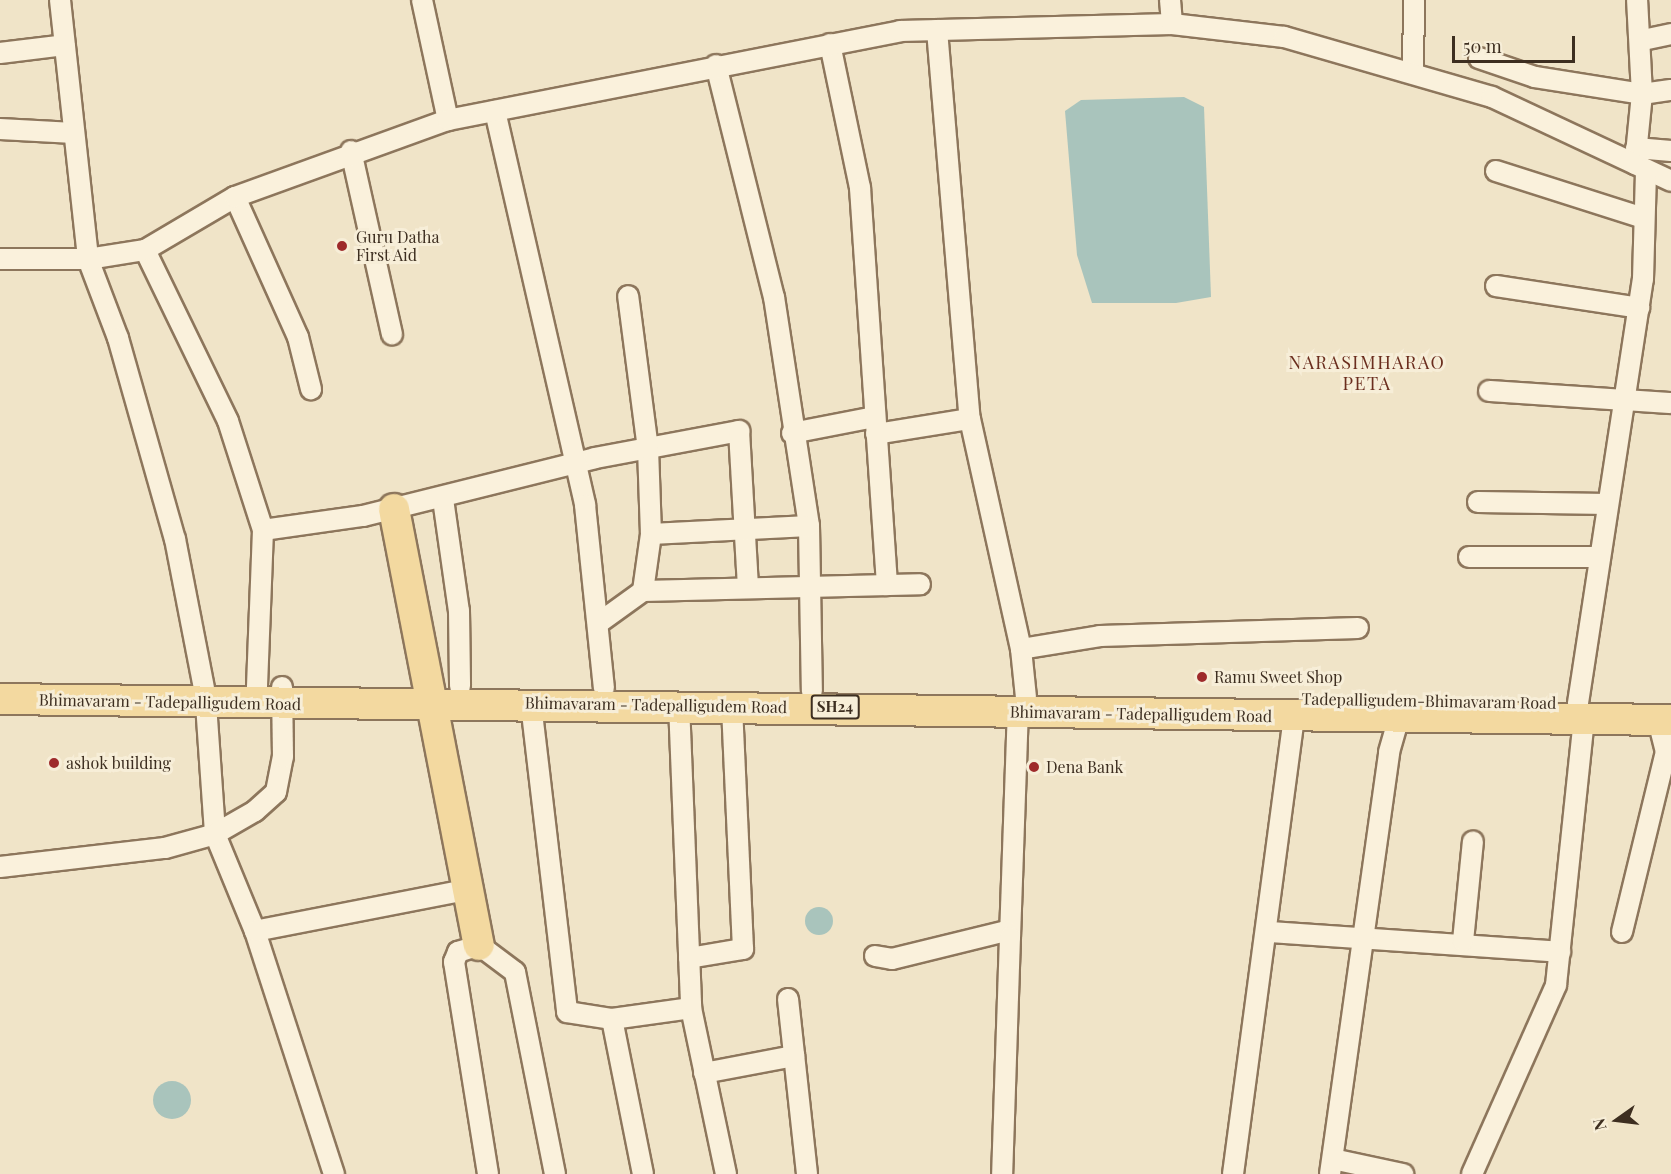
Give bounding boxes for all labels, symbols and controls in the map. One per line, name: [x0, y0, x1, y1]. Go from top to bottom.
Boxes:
scale bar: [1455, 24, 1578, 62]
text: 50 m: [1463, 34, 1502, 58]
place label: Guru Datha First Aid: [356, 227, 439, 265]
marker: Guru Datha First Aid: [333, 237, 351, 255]
district label: NARASIMHARAO PETA: [1289, 352, 1445, 394]
place label: Ramu Sweet Shop: [1214, 667, 1343, 687]
marker: Ramu Sweet Shop: [1195, 670, 1209, 684]
street label: Tadepalligudem-Bhimavaram Road: [1301, 689, 1557, 713]
street label: Bhimavaram - Tadepalligudem Road: [38, 690, 302, 714]
street label: Bhimavaram - Tadepalligudem Road: [524, 693, 788, 717]
road number: SH24: [810, 695, 860, 719]
street label: Bhimavaram - Tadepalligudem Road: [1009, 702, 1273, 726]
place label: ashok building: [66, 753, 171, 773]
marker: ashok building: [47, 756, 61, 770]
place label: Dena Bank: [1046, 757, 1123, 777]
marker: Dena Bank: [1027, 760, 1041, 774]
north arrow: [1587, 1090, 1647, 1150]
text: N: [1587, 1116, 1611, 1133]

